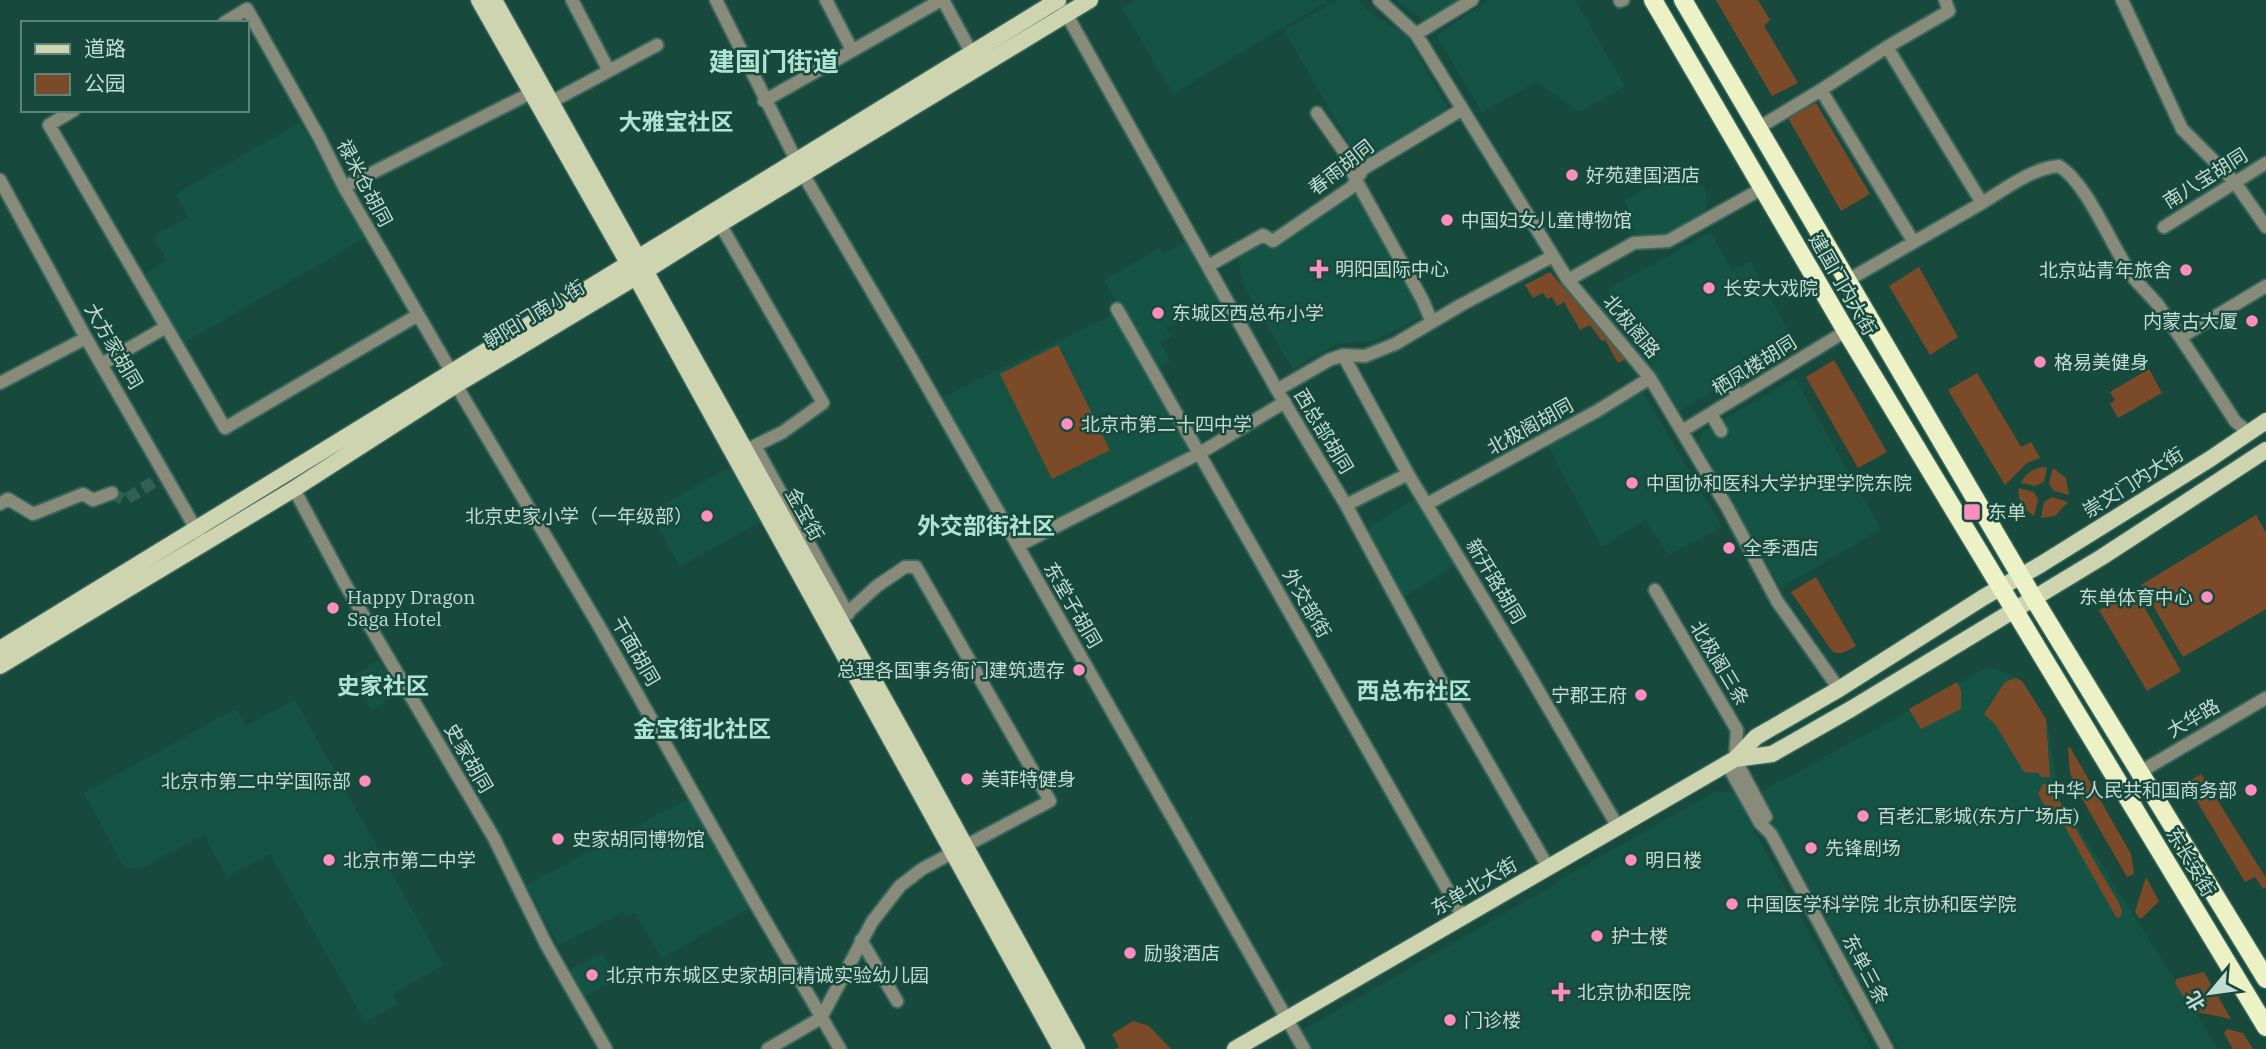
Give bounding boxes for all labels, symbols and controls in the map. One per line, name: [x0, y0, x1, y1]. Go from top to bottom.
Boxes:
legend: [21, 21, 248, 112]
text: 道路: [84, 34, 126, 62]
district label: 建国门街道: [709, 44, 839, 78]
text: 公园: [84, 69, 126, 97]
district label: 大雅宝社区: [619, 106, 734, 136]
street label: 春雨胡同: [1304, 134, 1378, 200]
street label: 禄米仓胡同: [332, 135, 398, 231]
street label: 南八宝胡同: [2158, 143, 2252, 213]
place label: 好苑建国酒店: [1586, 163, 1700, 187]
marker: 好苑建国酒店: [1564, 167, 1580, 183]
place label: 中国妇女儿童博物馆: [1461, 208, 1632, 232]
marker: 中国妇女儿童博物馆: [1439, 212, 1455, 228]
street label: 建国门内大街: [1804, 229, 1882, 339]
place label: 明阳国际中心: [1335, 257, 1449, 281]
place label: 北京站青年旅舍: [2039, 258, 2172, 282]
marker: 明阳国际中心: [1309, 259, 1329, 279]
marker: 北京站青年旅舍: [2178, 262, 2194, 278]
street label: 朝阳门南小街: [479, 274, 589, 354]
place label: 长安大戏院: [1723, 276, 1818, 300]
marker: 长安大戏院: [1701, 280, 1717, 296]
street label: 北极阁路: [1598, 289, 1666, 363]
street label: 大方家胡同: [80, 299, 148, 393]
place label: 东城区西总布小学: [1172, 301, 1324, 325]
marker: 东城区西总布小学: [1150, 305, 1166, 321]
place label: 内蒙古大厦: [2143, 309, 2238, 333]
marker: 内蒙古大厦: [2244, 313, 2260, 329]
street label: 栖凤楼胡同: [1707, 330, 1801, 400]
place label: 格易美健身: [2054, 350, 2149, 374]
marker: 格易美健身: [2032, 354, 2048, 370]
street label: 西总部胡同: [1289, 384, 1359, 478]
street label: 北极阁胡同: [1483, 392, 1577, 460]
place label: 北京市第二十四中学: [1081, 412, 1252, 436]
marker: 北京市第二十四中学: [1059, 416, 1075, 432]
street label: 崇文门内大街: [2078, 442, 2188, 522]
place label: 中国协和医科大学护理学院东院: [1646, 471, 1912, 495]
marker: 中国协和医科大学护理学院东院: [1624, 475, 1640, 491]
street label: 金宝街: [781, 483, 829, 545]
place label: 东单: [1988, 500, 2026, 524]
marker: 东单: [1962, 502, 1982, 522]
place label: 北京史家小学（一年级部）: [465, 504, 693, 528]
marker: 北京史家小学（一年级部）: [699, 508, 715, 524]
district label: 外交部街社区: [917, 510, 1055, 540]
street label: 新开路胡同: [1461, 534, 1531, 628]
place label: 全季酒店: [1743, 536, 1819, 560]
marker: 全季酒店: [1721, 540, 1737, 556]
street label: 东堂子胡同: [1039, 558, 1107, 652]
street label: 外交部街: [1278, 564, 1336, 642]
place label: Happy Dragon Saga Hotel: [347, 585, 475, 631]
place label: 东单体育中心: [2079, 585, 2193, 609]
marker: 东单体育中心: [2199, 589, 2215, 605]
marker: Happy Dragon Saga Hotel: [325, 600, 341, 616]
street label: 干面胡同: [607, 612, 665, 690]
street label: 北极阁三条: [1685, 616, 1755, 710]
place label: 总理各国事务衙门建筑遗存: [837, 658, 1065, 682]
marker: 总理各国事务衙门建筑遗存: [1071, 662, 1087, 678]
district label: 史家社区: [337, 670, 429, 700]
district label: 西总布社区: [1357, 675, 1472, 705]
place label: 宁郡王府: [1551, 683, 1627, 707]
marker: 宁郡王府: [1633, 687, 1649, 703]
street label: 大华路: [2162, 693, 2224, 743]
district label: 金宝街北社区: [633, 713, 771, 743]
street label: 史家胡同: [440, 719, 498, 797]
place label: 美菲特健身: [981, 767, 1076, 791]
place label: 北京市第二中学国际部: [161, 769, 351, 793]
marker: 美菲特健身: [959, 771, 975, 787]
marker: 北京市第二中学国际部: [357, 773, 373, 789]
place label: 中华人民共和国商务部: [2047, 778, 2237, 802]
marker: 中华人民共和国商务部: [2243, 782, 2259, 798]
place label: 百老汇影城(东方广场店): [1877, 804, 2080, 828]
marker: 百老汇影城(东方广场店): [1855, 808, 1871, 824]
street label: 东长安街: [2161, 823, 2221, 901]
place label: 史家胡同博物馆: [572, 827, 705, 851]
marker: 史家胡同博物馆: [550, 831, 566, 847]
place label: 先锋剧场: [1825, 836, 1901, 860]
marker: 先锋剧场: [1803, 840, 1819, 856]
place label: 北京市第二中学: [343, 848, 476, 872]
place label: 明日楼: [1645, 848, 1702, 872]
marker: 北京市第二中学: [321, 852, 337, 868]
street label: 东单北大街: [1427, 852, 1521, 920]
marker: 明日楼: [1623, 852, 1639, 868]
place label: 中国医学科学院 北京协和医学院: [1746, 892, 2016, 916]
marker: 中国医学科学院 北京协和医学院: [1724, 896, 1740, 912]
place label: 护士楼: [1611, 924, 1668, 948]
marker: 护士楼: [1589, 928, 1605, 944]
street label: 东单三条: [1838, 930, 1894, 1008]
place label: 励骏酒店: [1144, 941, 1220, 965]
marker: 励骏酒店: [1122, 945, 1138, 961]
north arrow: [2175, 958, 2245, 1028]
place label: 北京市东城区史家胡同精诚实验幼儿园: [606, 963, 929, 987]
marker: 北京市东城区史家胡同精诚实验幼儿园: [584, 967, 600, 983]
place label: 北京协和医院: [1577, 980, 1691, 1004]
marker: 北京协和医院: [1551, 982, 1571, 1002]
text: 北: [2180, 987, 2210, 1015]
place label: 门诊楼: [1464, 1008, 1521, 1032]
marker: 门诊楼: [1442, 1012, 1458, 1028]

